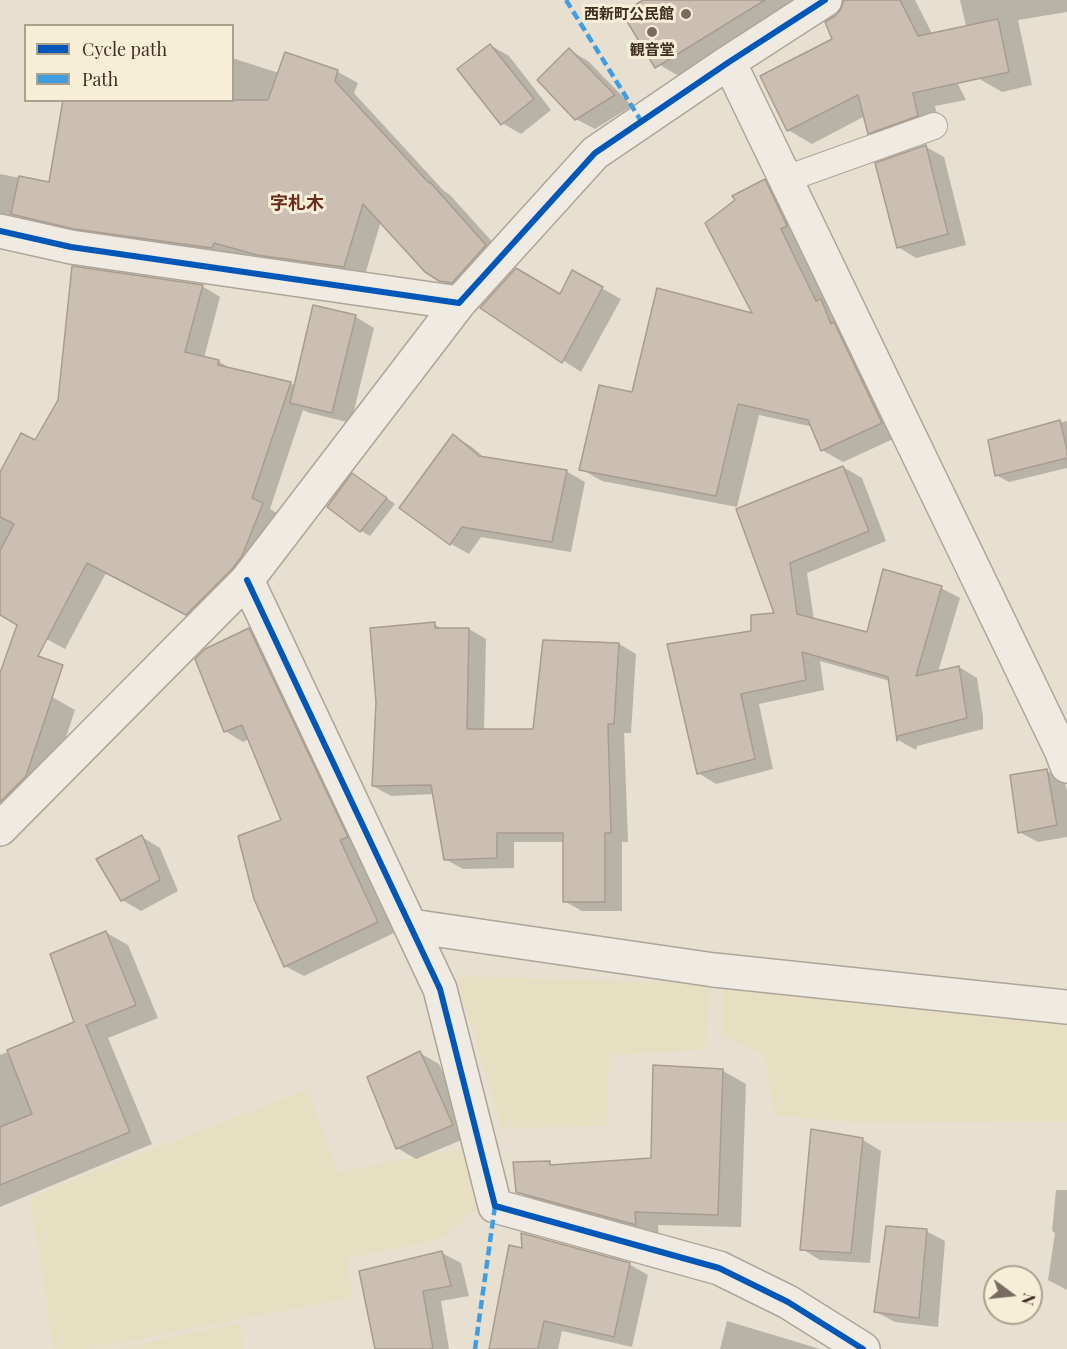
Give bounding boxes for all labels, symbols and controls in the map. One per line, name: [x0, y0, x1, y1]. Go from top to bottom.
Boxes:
place label: 西新町公民館: [584, 5, 674, 23]
marker: 西新町公民館: [679, 7, 693, 21]
legend: [24, 24, 234, 102]
marker: 観音堂: [645, 25, 659, 39]
text: Cycle path: [82, 37, 167, 61]
place label: 観音堂: [630, 41, 674, 59]
text: Path: [82, 67, 118, 91]
district label: 字札木: [270, 192, 324, 214]
north arrow: [983, 1265, 1043, 1325]
text: N: [1017, 1291, 1041, 1308]

